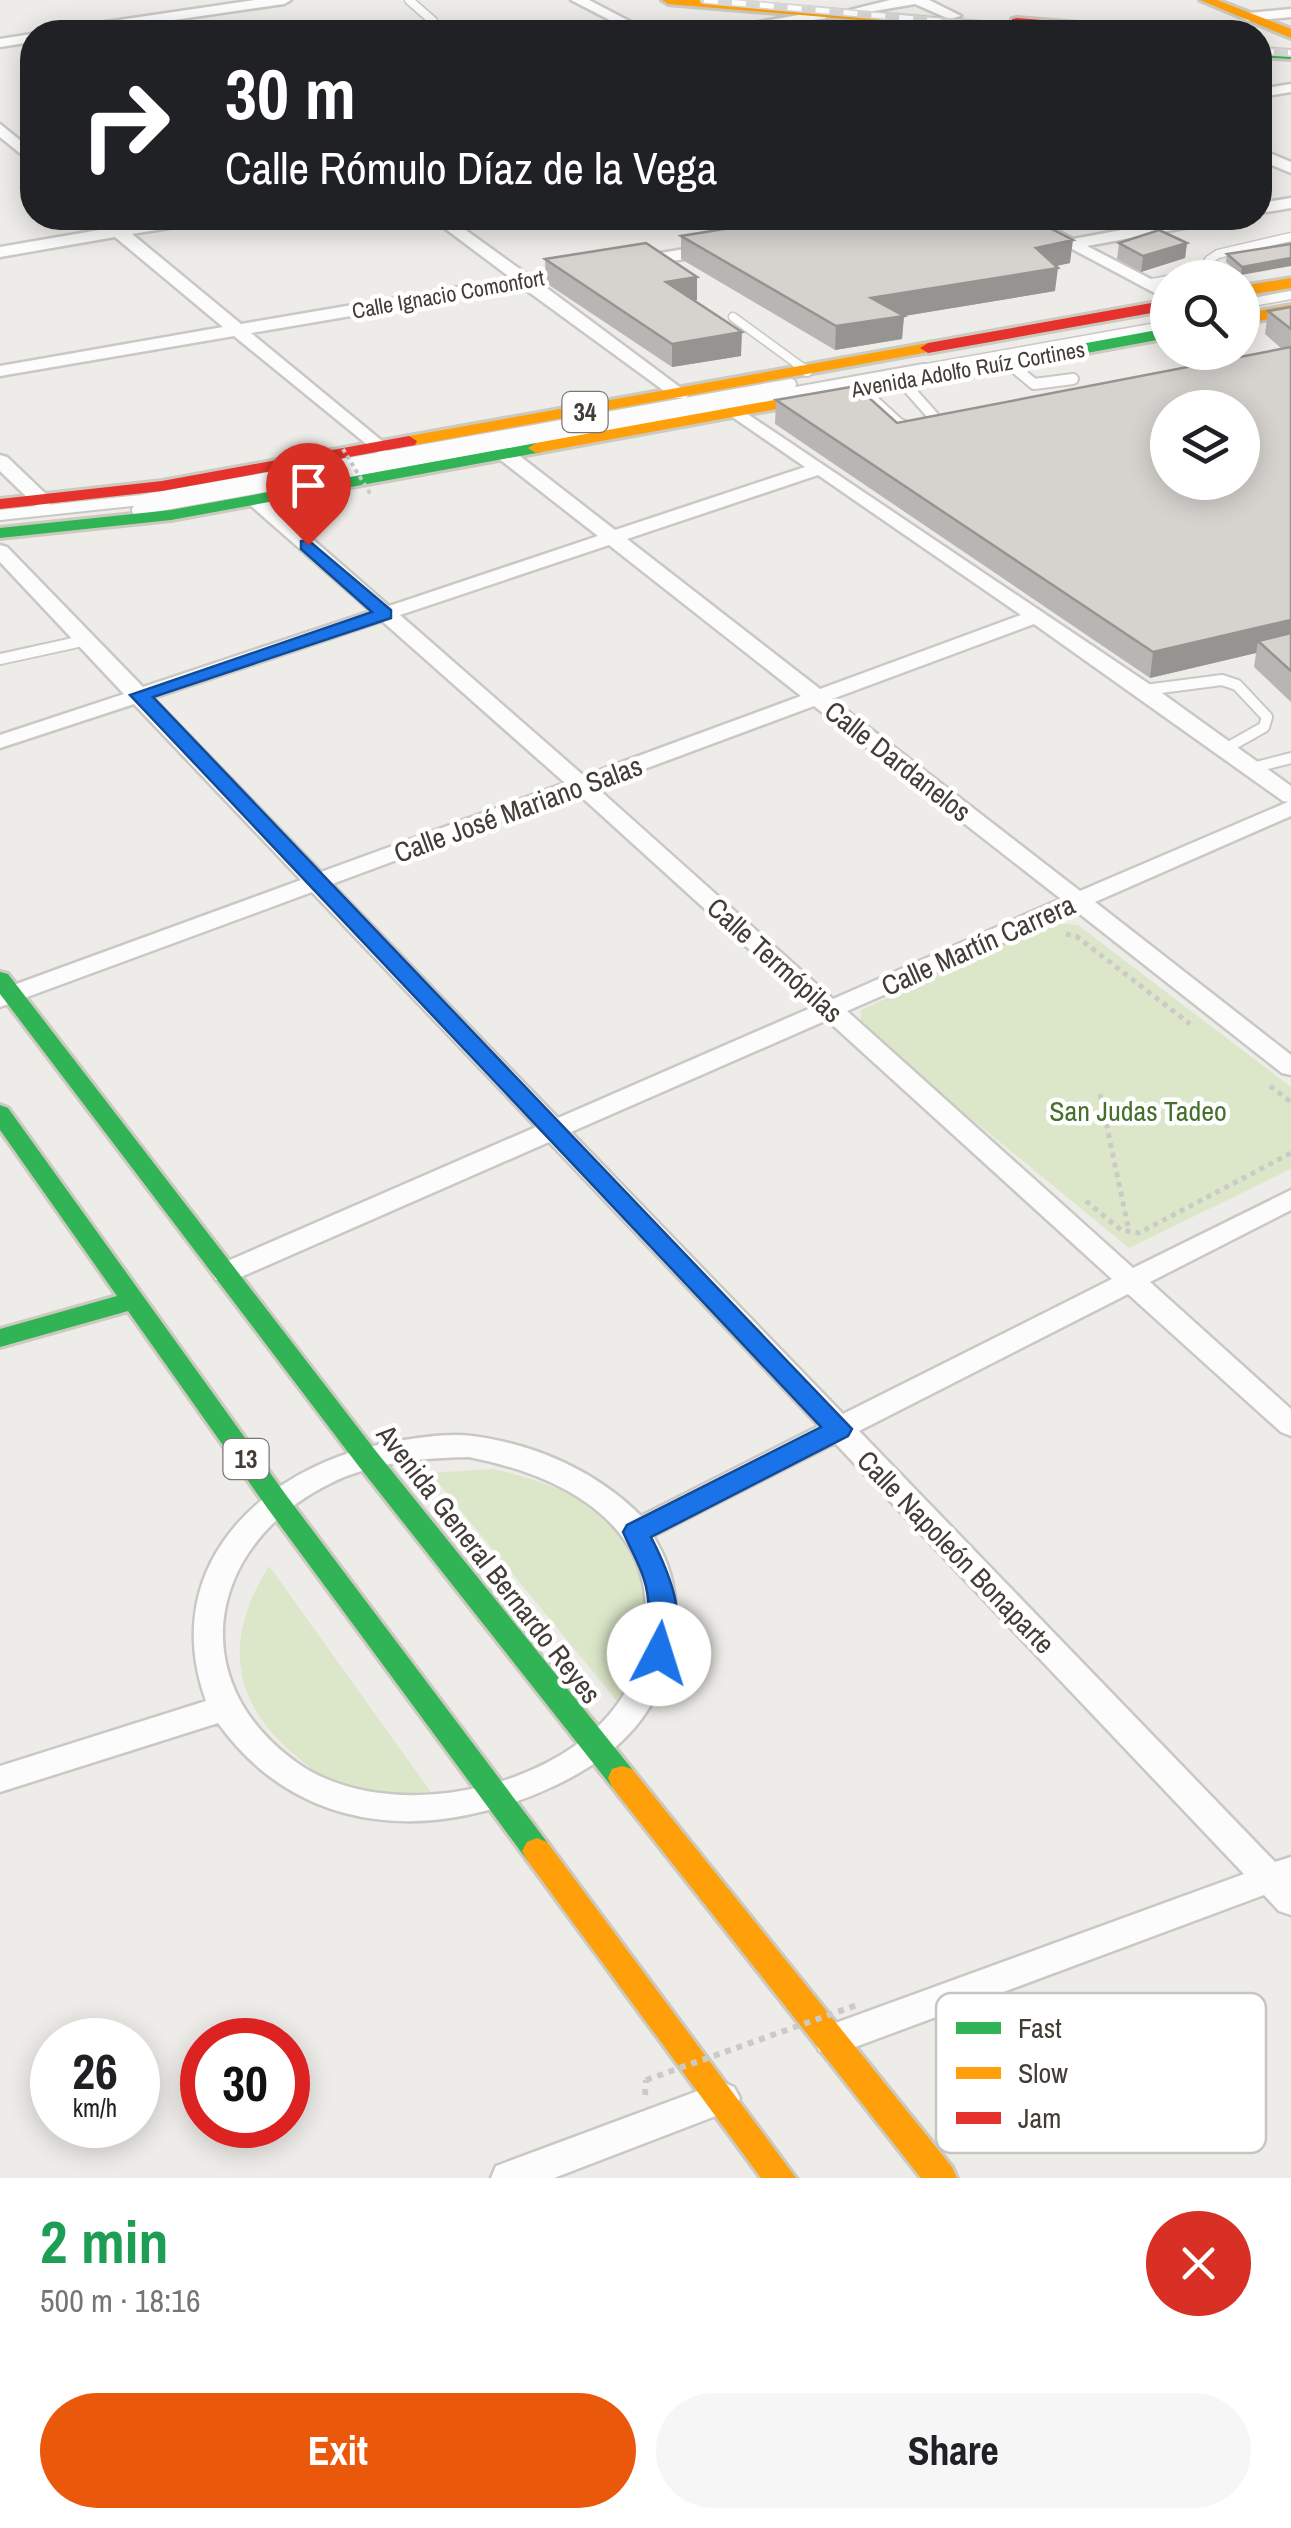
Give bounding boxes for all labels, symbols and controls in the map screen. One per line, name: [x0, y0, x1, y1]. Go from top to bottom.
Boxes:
text: 30 m: [225, 47, 356, 141]
icon: right: [60, 60, 190, 190]
text: Calle Rómulo Díaz de la Vega: [225, 137, 717, 198]
map controls: [1150, 260, 1260, 500]
button: search: [1150, 260, 1260, 370]
street label: Calle Ignacio Comonfort: [350, 262, 546, 326]
street label: Avenida Adolfo Ruíz Cortines: [848, 334, 1087, 404]
button: layers: [1150, 390, 1260, 500]
road number: 34: [562, 392, 608, 432]
pin: [266, 443, 351, 546]
icon: arrive: [281, 458, 336, 513]
street label: Calle Dardanelos: [817, 692, 979, 830]
street label: Calle José Mariano Salas: [389, 746, 647, 872]
street label: Calle Martín Carrera: [875, 885, 1081, 1005]
street label: Calle Termópilas: [699, 889, 851, 1031]
park label: San Judas Tadeo: [1049, 1092, 1227, 1130]
street label: Avenida General Bernardo Reyes: [367, 1416, 610, 1711]
road number: 13: [224, 1439, 268, 1479]
street label: Calle Napoleón Bonaparte: [849, 1442, 1063, 1662]
position arrow: [607, 1602, 711, 1706]
legend: [936, 1993, 1266, 2153]
text: Fast: [1018, 2009, 1062, 2047]
speed limit sign: 30: [180, 2018, 310, 2148]
text: 26: [72, 2037, 118, 2105]
text: Slow: [1018, 2054, 1068, 2092]
text: km/h: [73, 2091, 117, 2125]
text: Jam: [1018, 2099, 1061, 2137]
text: 2 min: [40, 2201, 169, 2282]
button: close: [1146, 2211, 1251, 2316]
text: 500 m · 18:16: [40, 2279, 200, 2322]
button: Exit: [40, 2393, 636, 2508]
button: Share: [656, 2393, 1251, 2508]

